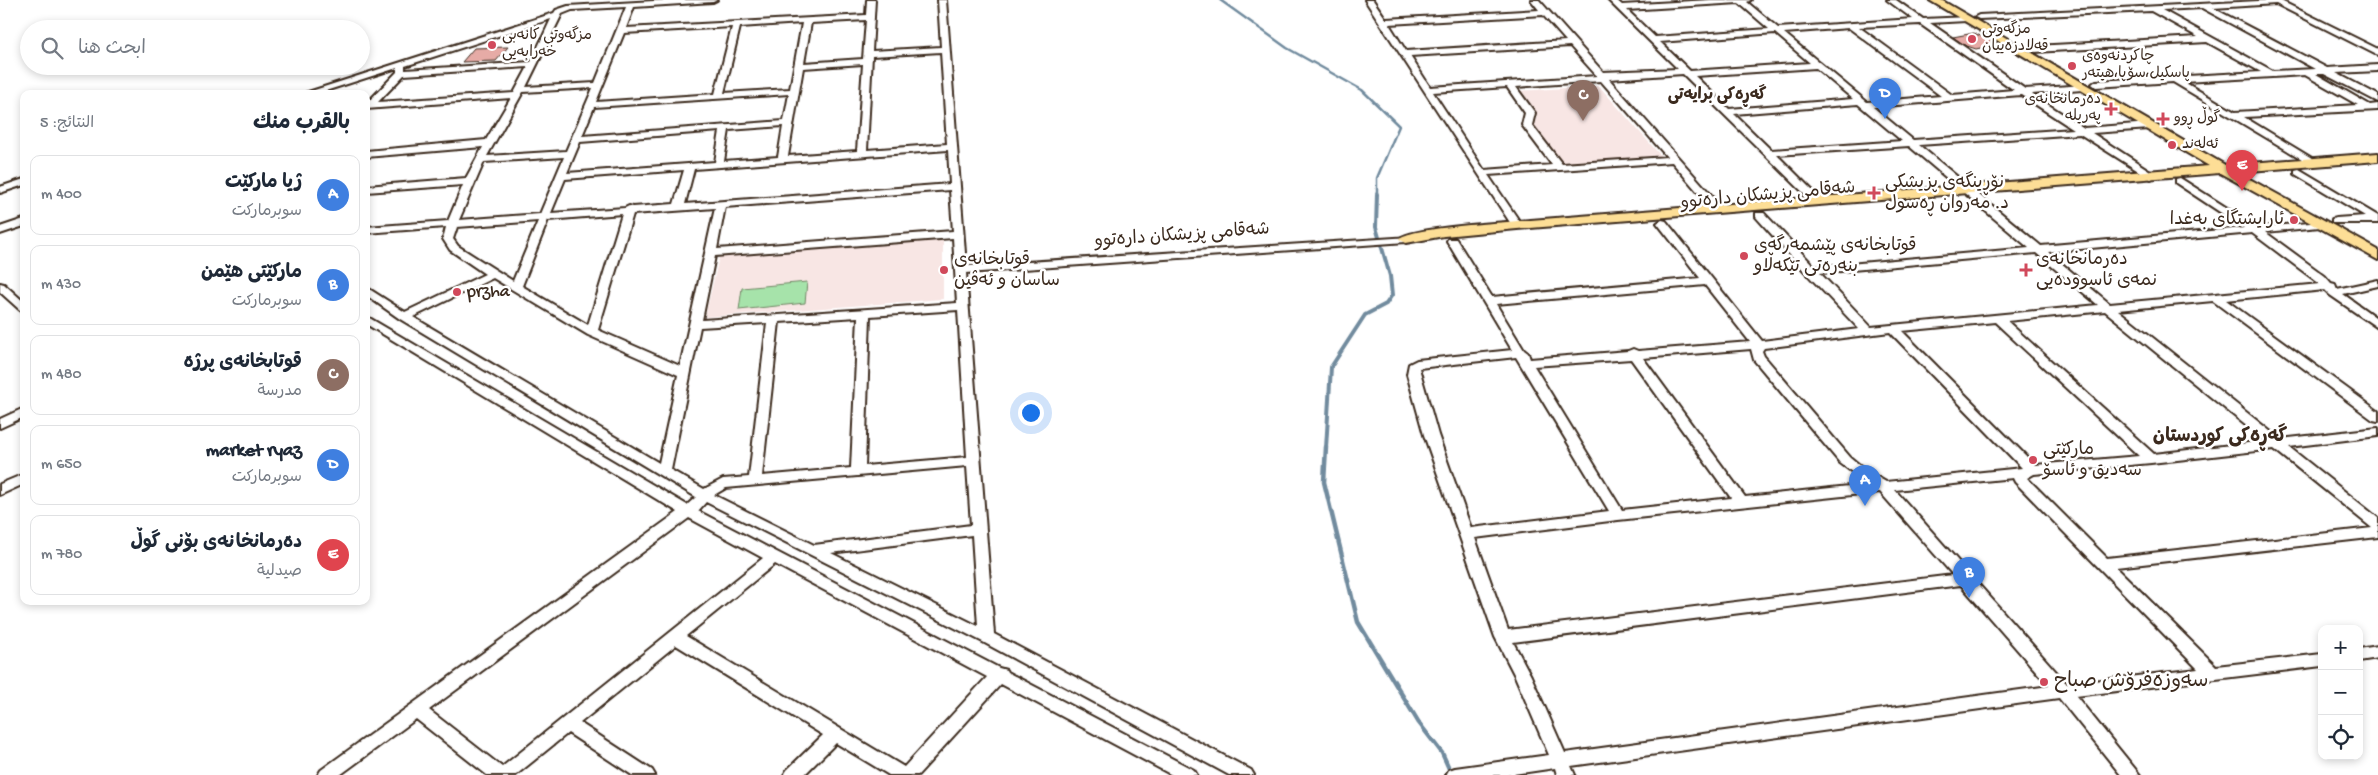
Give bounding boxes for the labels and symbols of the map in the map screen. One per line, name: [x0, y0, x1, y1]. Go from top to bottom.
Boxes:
place label: مزگەوتی قەلادزەییان: [1982, 19, 2048, 56]
place label: مزگەوتی کانەبی خەرابەیی: [502, 25, 592, 62]
marker: مزگەوتی قەلادزەییان: [1966, 33, 1978, 45]
marker: مزگەوتی کانەبی خەرابەیی: [486, 39, 498, 51]
place label: چاکردنەوەی پاسکیل،سۆپا،هیتەر: [2081, 48, 2190, 83]
marker: چاکردنەوەی پاسکیل،سۆپا،هیتەر: [2066, 60, 2078, 72]
pin: D: [1869, 78, 1901, 119]
pin: C: [1567, 80, 1599, 121]
district label: گەڕەکی برایەتی: [1668, 84, 1766, 107]
place label: دەرمانخانەی پەریلە: [2024, 91, 2101, 126]
marker: دەرمانخانەی پەریلە: [2105, 103, 2117, 115]
place label: گوڵ ڕوو: [2173, 106, 2220, 130]
marker: گوڵ ڕوو: [2156, 112, 2170, 126]
place label: ئەلەند: [2182, 136, 2219, 154]
marker: ئەلەند: [2166, 139, 2178, 151]
pin: E: [2226, 150, 2258, 191]
place label: نۆڕینگەی پزیشکی د. مەروان ڕەسول: [1885, 171, 2009, 217]
street label: شەقامی پزیشکان دارەتوو: [1679, 178, 1856, 214]
marker: نۆڕینگەی پزیشکی د. مەروان ڕەسول: [1867, 186, 1881, 200]
place label: ئارایشتگای بەغدا: [2170, 208, 2284, 231]
marker: ئارایشتگای بەغدا: [2288, 214, 2300, 226]
street label: شەقامی پزیشکان دارەتوو: [1093, 219, 1270, 253]
place label: قوتابخانەی پێشمەرگەی بنەرەتی تێکەڵاو: [1752, 234, 1916, 278]
place label: قوتابخانەی ساسان و ئەڤین: [954, 250, 1060, 292]
marker: قوتابخانەی پێشمەرگەی بنەرەتی تێکەڵاو: [1738, 250, 1750, 262]
place label: دەرمانخانەی نمەی ئاسوودەیی: [2036, 250, 2157, 292]
marker: قوتابخانەی ساسان و ئەڤین: [938, 264, 950, 276]
marker: دەرمانخانەی نمەی ئاسوودەیی: [2020, 264, 2032, 276]
place label: przha: [466, 282, 511, 303]
marker: przha: [451, 286, 463, 298]
your location: [1018, 400, 1044, 426]
district label: گەڕەکی کوردستان: [2153, 423, 2288, 451]
place label: مارکێتی سەدیق و ئاسۆ: [2041, 440, 2142, 482]
marker: مارکێتی سەدیق و ئاسۆ: [2027, 454, 2039, 466]
pin: A: [1849, 465, 1881, 506]
pin: B: [1953, 557, 1985, 598]
place label: سەوزەفرۆش صباح: [2054, 670, 2209, 695]
marker: سەوزەفرۆش صباح: [2038, 676, 2050, 688]

